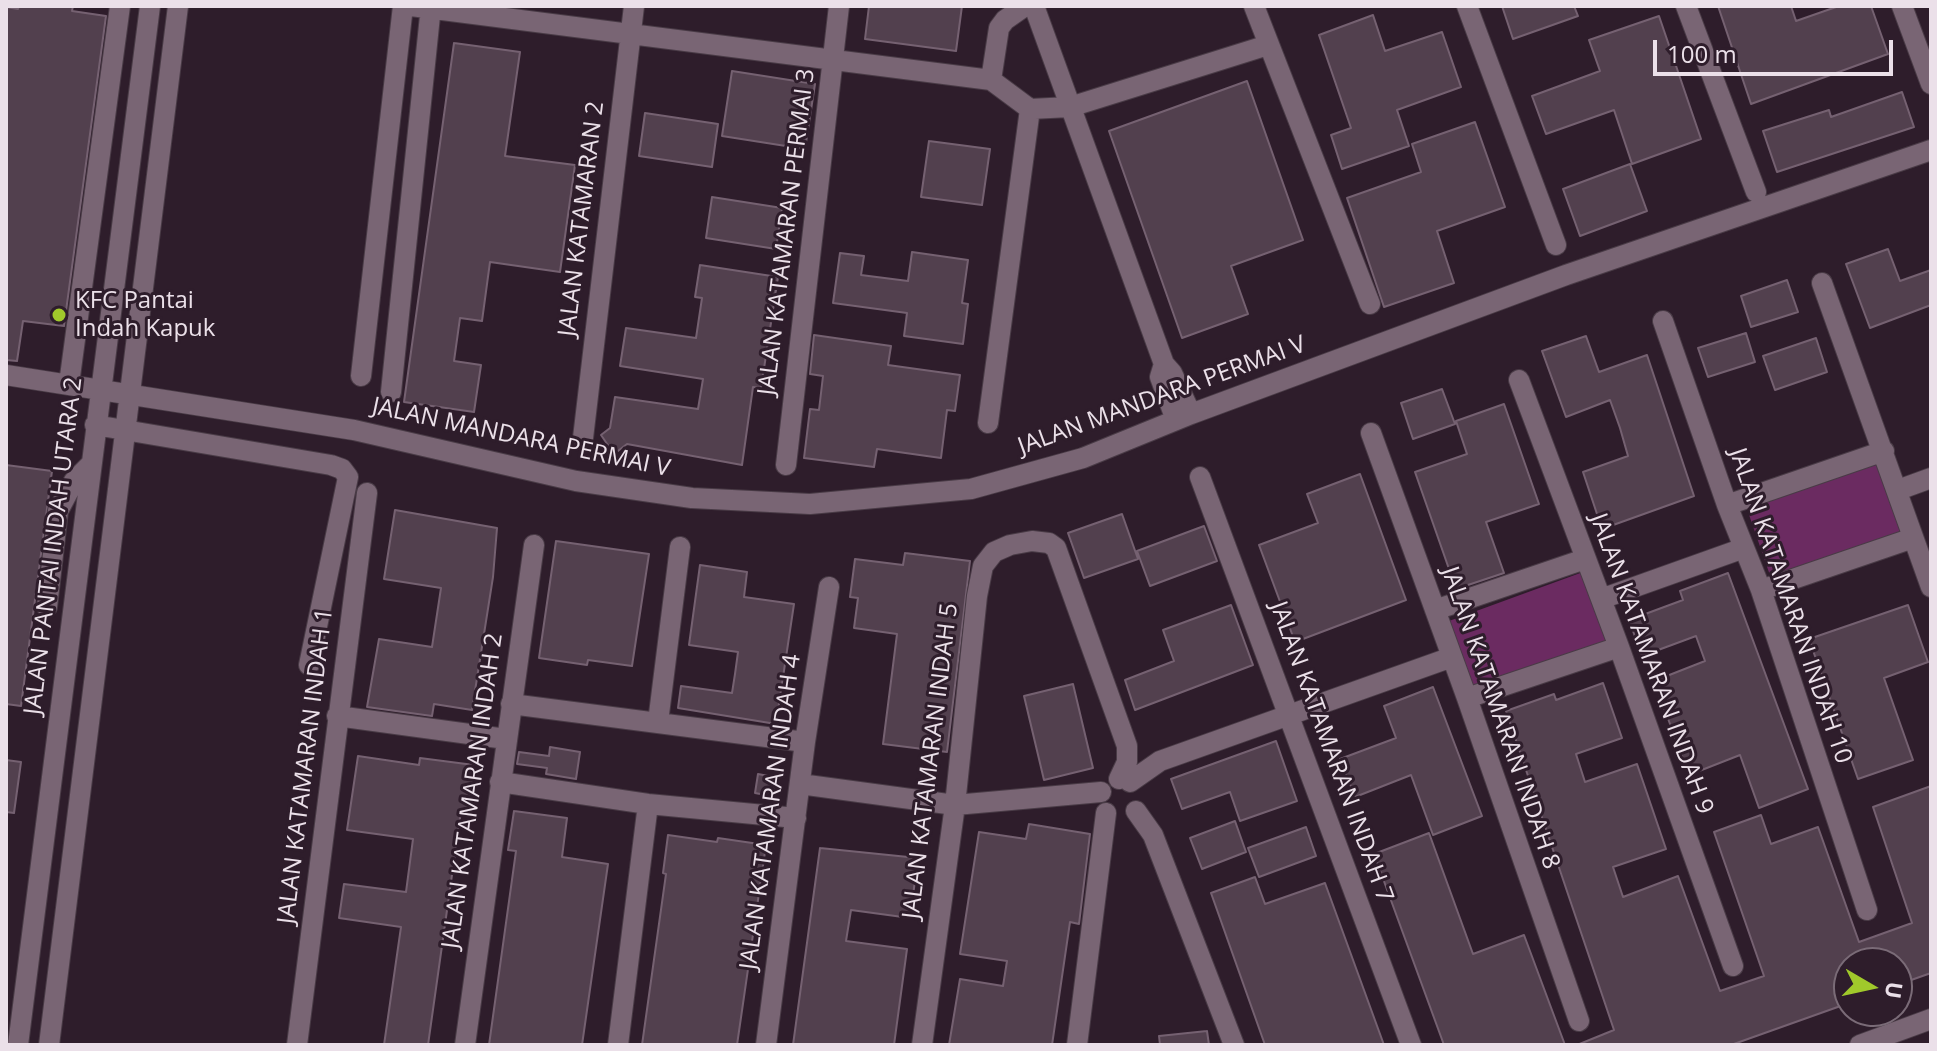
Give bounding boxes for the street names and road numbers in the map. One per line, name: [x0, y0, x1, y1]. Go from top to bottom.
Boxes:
street label: JALAN KATAMARAN PERMAI 3: [753, 67, 821, 397]
street label: JALAN KATAMARAN 2: [553, 100, 611, 338]
street label: JALAN MANDARA PERMAI V: [1014, 331, 1310, 461]
street label: JALAN PANTAI INDAH UTARA 2: [19, 376, 89, 716]
street label: JALAN MANDARA PERMAI V: [369, 392, 673, 484]
street label: JALAN KATAMARAN INDAH 10: [1722, 445, 1858, 767]
street label: JALAN KATAMARAN INDAH 9: [1583, 510, 1719, 818]
street label: JALAN KATAMARAN INDAH 8: [1435, 563, 1565, 873]
street label: JALAN KATAMARAN INDAH 7: [1263, 598, 1399, 906]
street label: JALAN KATAMARAN INDAH 5: [897, 601, 965, 921]
street label: JALAN KATAMARAN INDAH 1: [272, 606, 340, 926]
street label: JALAN KATAMARAN INDAH 2: [437, 632, 509, 950]
street label: JALAN KATAMARAN INDAH 4: [735, 653, 807, 971]

